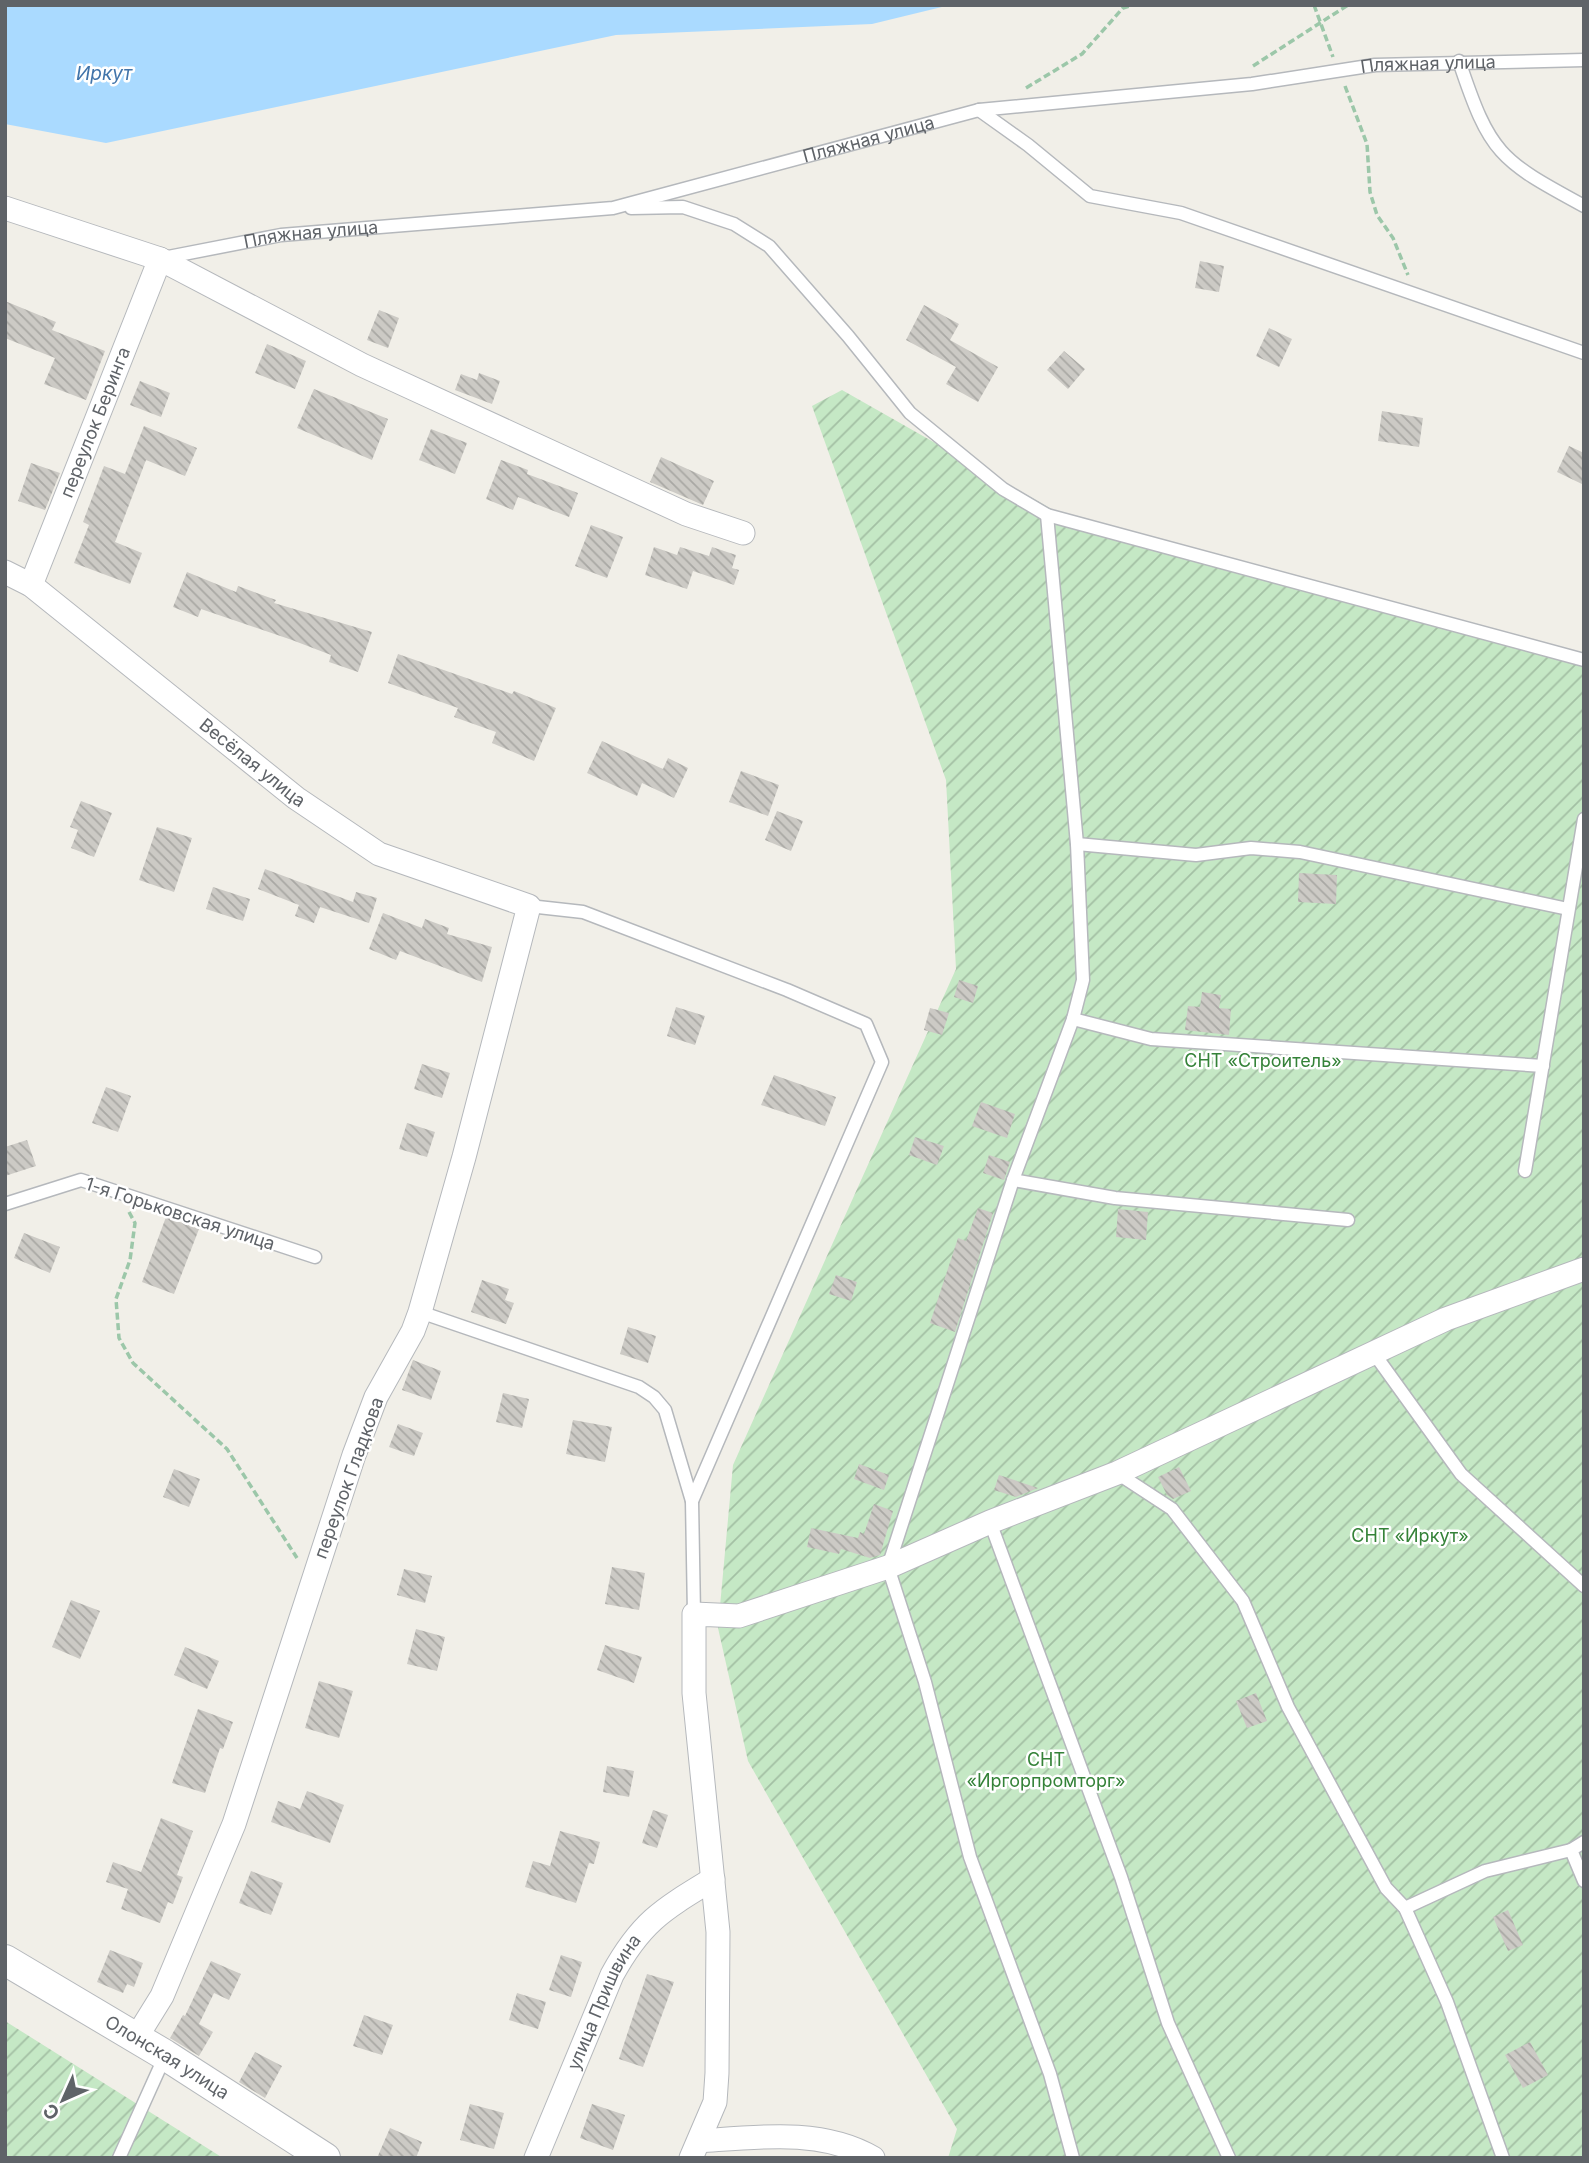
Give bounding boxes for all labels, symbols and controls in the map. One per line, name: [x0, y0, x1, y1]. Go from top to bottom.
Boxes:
street label: Пляжная улица: [1359, 51, 1496, 77]
water label: Иркут: [76, 62, 133, 85]
street label: Пляжная улица: [800, 111, 937, 167]
street label: Пляжная улица: [242, 216, 379, 252]
street label: переулок Беринга: [56, 344, 134, 500]
street label: Весёлая улица: [195, 714, 309, 811]
park label: СНТ «Строитель»: [1184, 1050, 1342, 1071]
street label: 1-я Горьковская улица: [83, 1173, 278, 1254]
street label: переулок Гладкова: [310, 1394, 387, 1561]
park label: СНТ «Иркут»: [1351, 1525, 1469, 1546]
park label: СНТ «Иргорпромторг»: [967, 1749, 1125, 1791]
street label: улица Пришвина: [563, 1930, 645, 2073]
street label: Олонская улица: [101, 2011, 233, 2103]
north arrow: [28, 2065, 98, 2135]
text: С: [38, 2099, 64, 2125]

